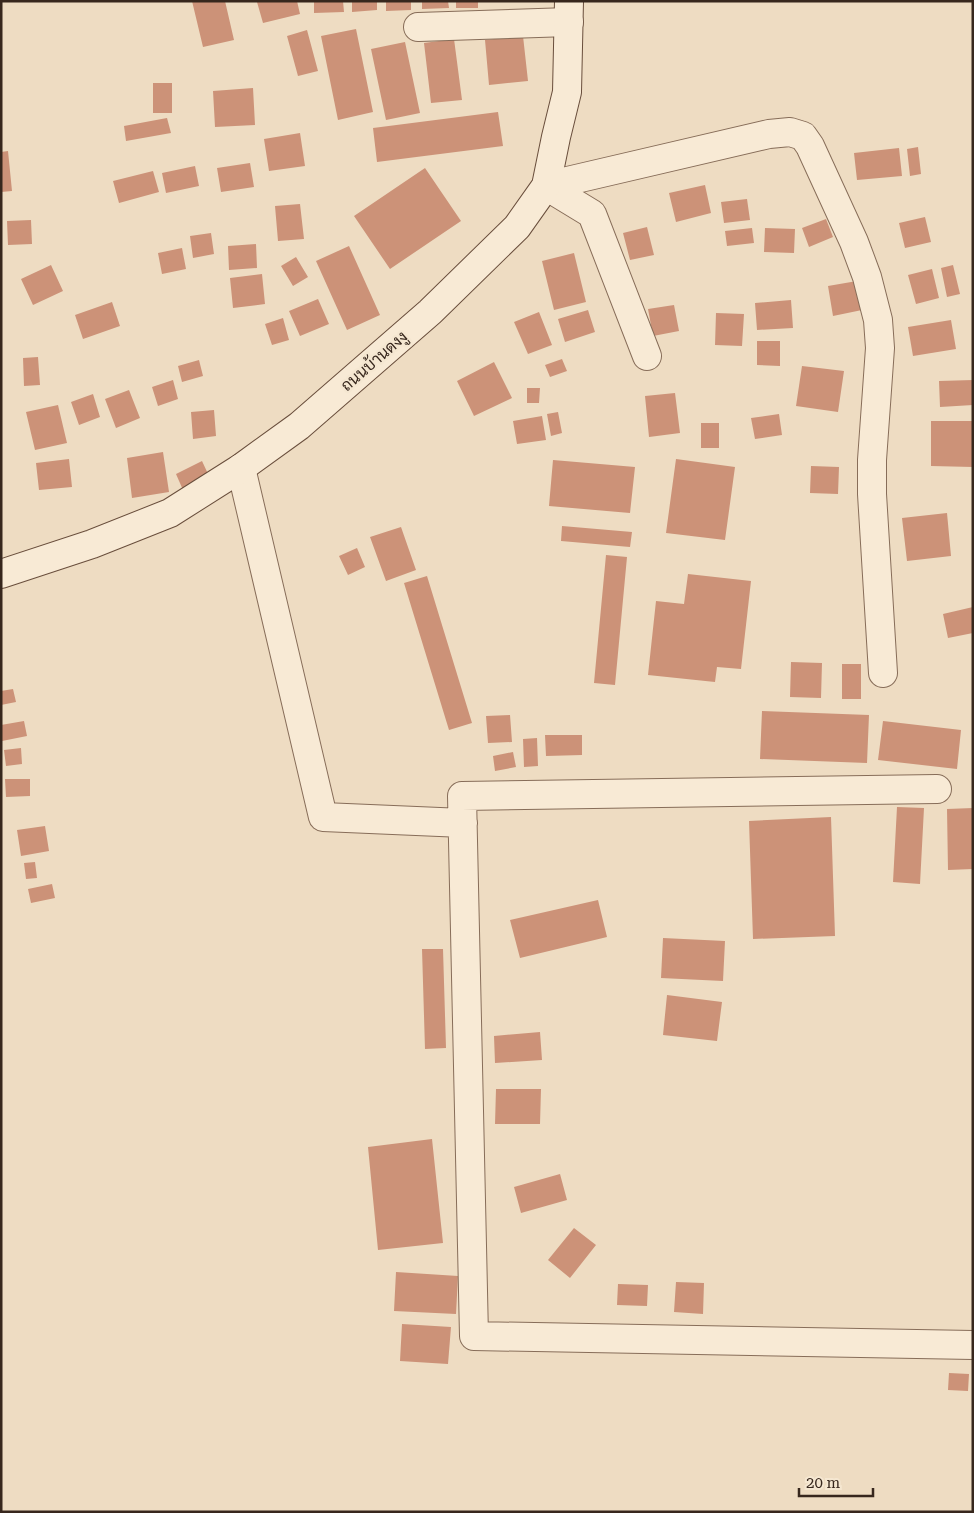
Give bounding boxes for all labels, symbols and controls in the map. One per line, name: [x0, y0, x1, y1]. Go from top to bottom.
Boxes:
street label: ถนนบ้านดงงู: [336, 326, 412, 397]
scale bar: [799, 1466, 873, 1498]
text: 20 m: [806, 1474, 841, 1492]

